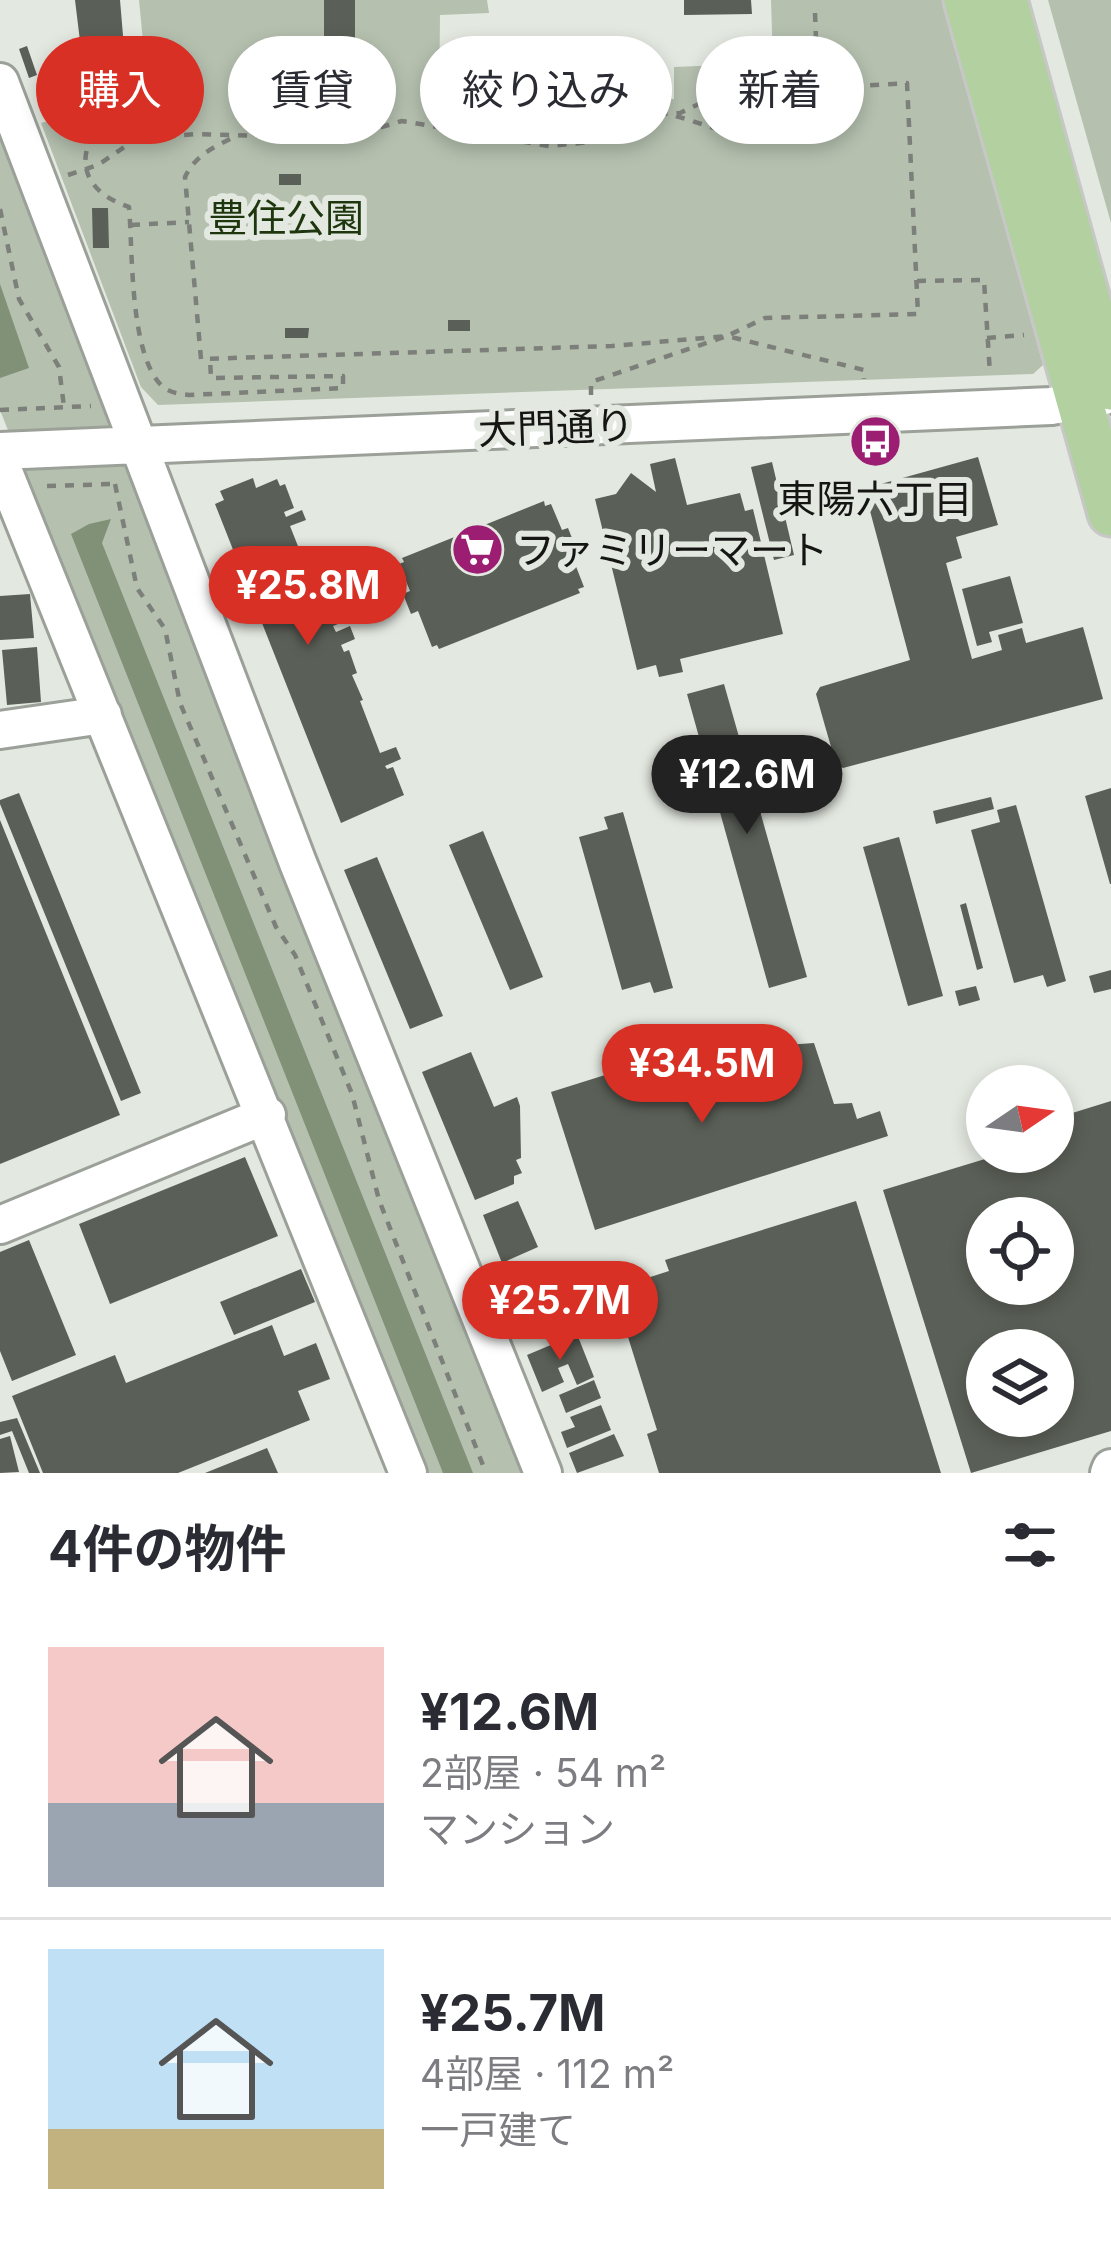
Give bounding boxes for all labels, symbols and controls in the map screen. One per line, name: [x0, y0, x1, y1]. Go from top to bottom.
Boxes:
chip: 購入: [36, 36, 204, 144]
chip: 賃貸: [228, 36, 396, 144]
chip: 絞り込み: [420, 36, 672, 144]
chip: 新着: [696, 36, 864, 144]
park label: 豊住公園: [208, 194, 364, 241]
street label: 大門通り: [477, 401, 635, 453]
bus stop icon: 東陽六丁目: [847, 413, 903, 469]
place label: 東陽六丁目: [777, 475, 973, 522]
supermarket icon: ファミリーマート: [449, 521, 505, 577]
place label: ファミリーマート: [516, 526, 828, 573]
pin: ¥25.8M: [210, 546, 406, 648]
text: ¥25.8M: [236, 561, 380, 608]
pin: ¥12.6M: [649, 735, 845, 837]
text: ¥12.6M: [678, 750, 816, 797]
pin: ¥34.5M: [604, 1024, 800, 1126]
text: ¥34.5M: [629, 1039, 775, 1086]
north arrow: [966, 1065, 1074, 1173]
map controls: [966, 1065, 1074, 1437]
button: locate: [966, 1197, 1074, 1305]
pin: ¥25.7M: [462, 1261, 658, 1363]
text: ¥25.7M: [489, 1276, 631, 1323]
button: layers: [966, 1329, 1074, 1437]
icon: filters: [997, 1512, 1063, 1578]
text: 4件の物件: [48, 1518, 287, 1579]
text: ¥12.6M: [420, 1681, 599, 1742]
icon: home: [144, 1695, 288, 1839]
text: 2部屋 · 54 m²: [420, 1749, 666, 1796]
text: マンション: [420, 1805, 615, 1852]
text: ¥25.7M: [420, 1982, 606, 2043]
icon: home: [144, 1997, 288, 2141]
text: 4部屋 · 112 m²: [420, 2050, 674, 2097]
text: 一戸建て: [420, 2106, 576, 2153]

